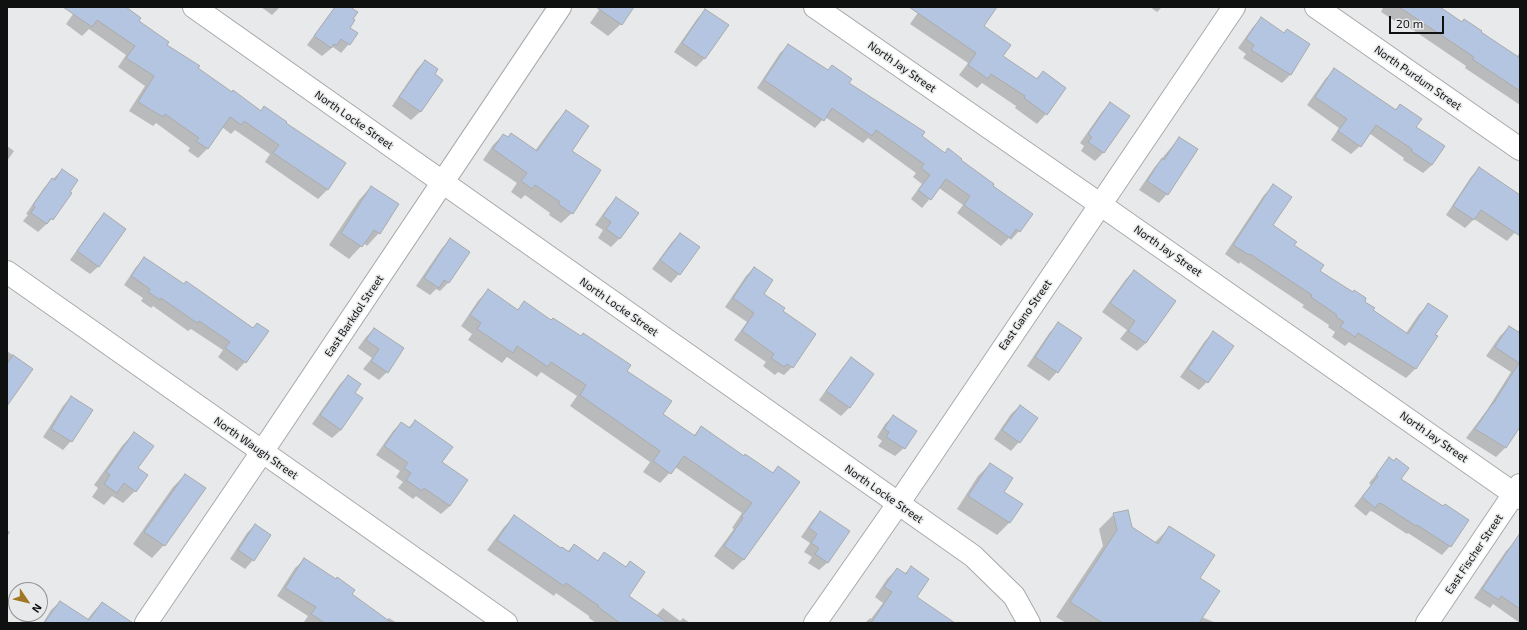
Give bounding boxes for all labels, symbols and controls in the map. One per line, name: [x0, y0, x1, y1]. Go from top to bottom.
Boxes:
scale bar: [1391, 8, 1446, 34]
text: 20 m: [1396, 16, 1423, 30]
street label: North Jay Street: [865, 39, 939, 95]
street label: North Purdum Street: [1372, 43, 1464, 113]
street label: North Locke Street: [312, 88, 396, 152]
street label: North Jay Street: [1131, 223, 1205, 279]
street label: East Barkdol Street: [322, 273, 386, 359]
street label: North Locke Street: [577, 275, 661, 339]
street label: East Gano Street: [996, 277, 1054, 353]
street label: North Jay Street: [1397, 409, 1471, 465]
street label: North Waugh Street: [211, 414, 301, 482]
street label: North Locke Street: [842, 462, 926, 526]
street label: East Fischer Street: [1442, 511, 1506, 597]
north arrow: [8, 582, 48, 622]
text: N: [30, 602, 45, 616]

